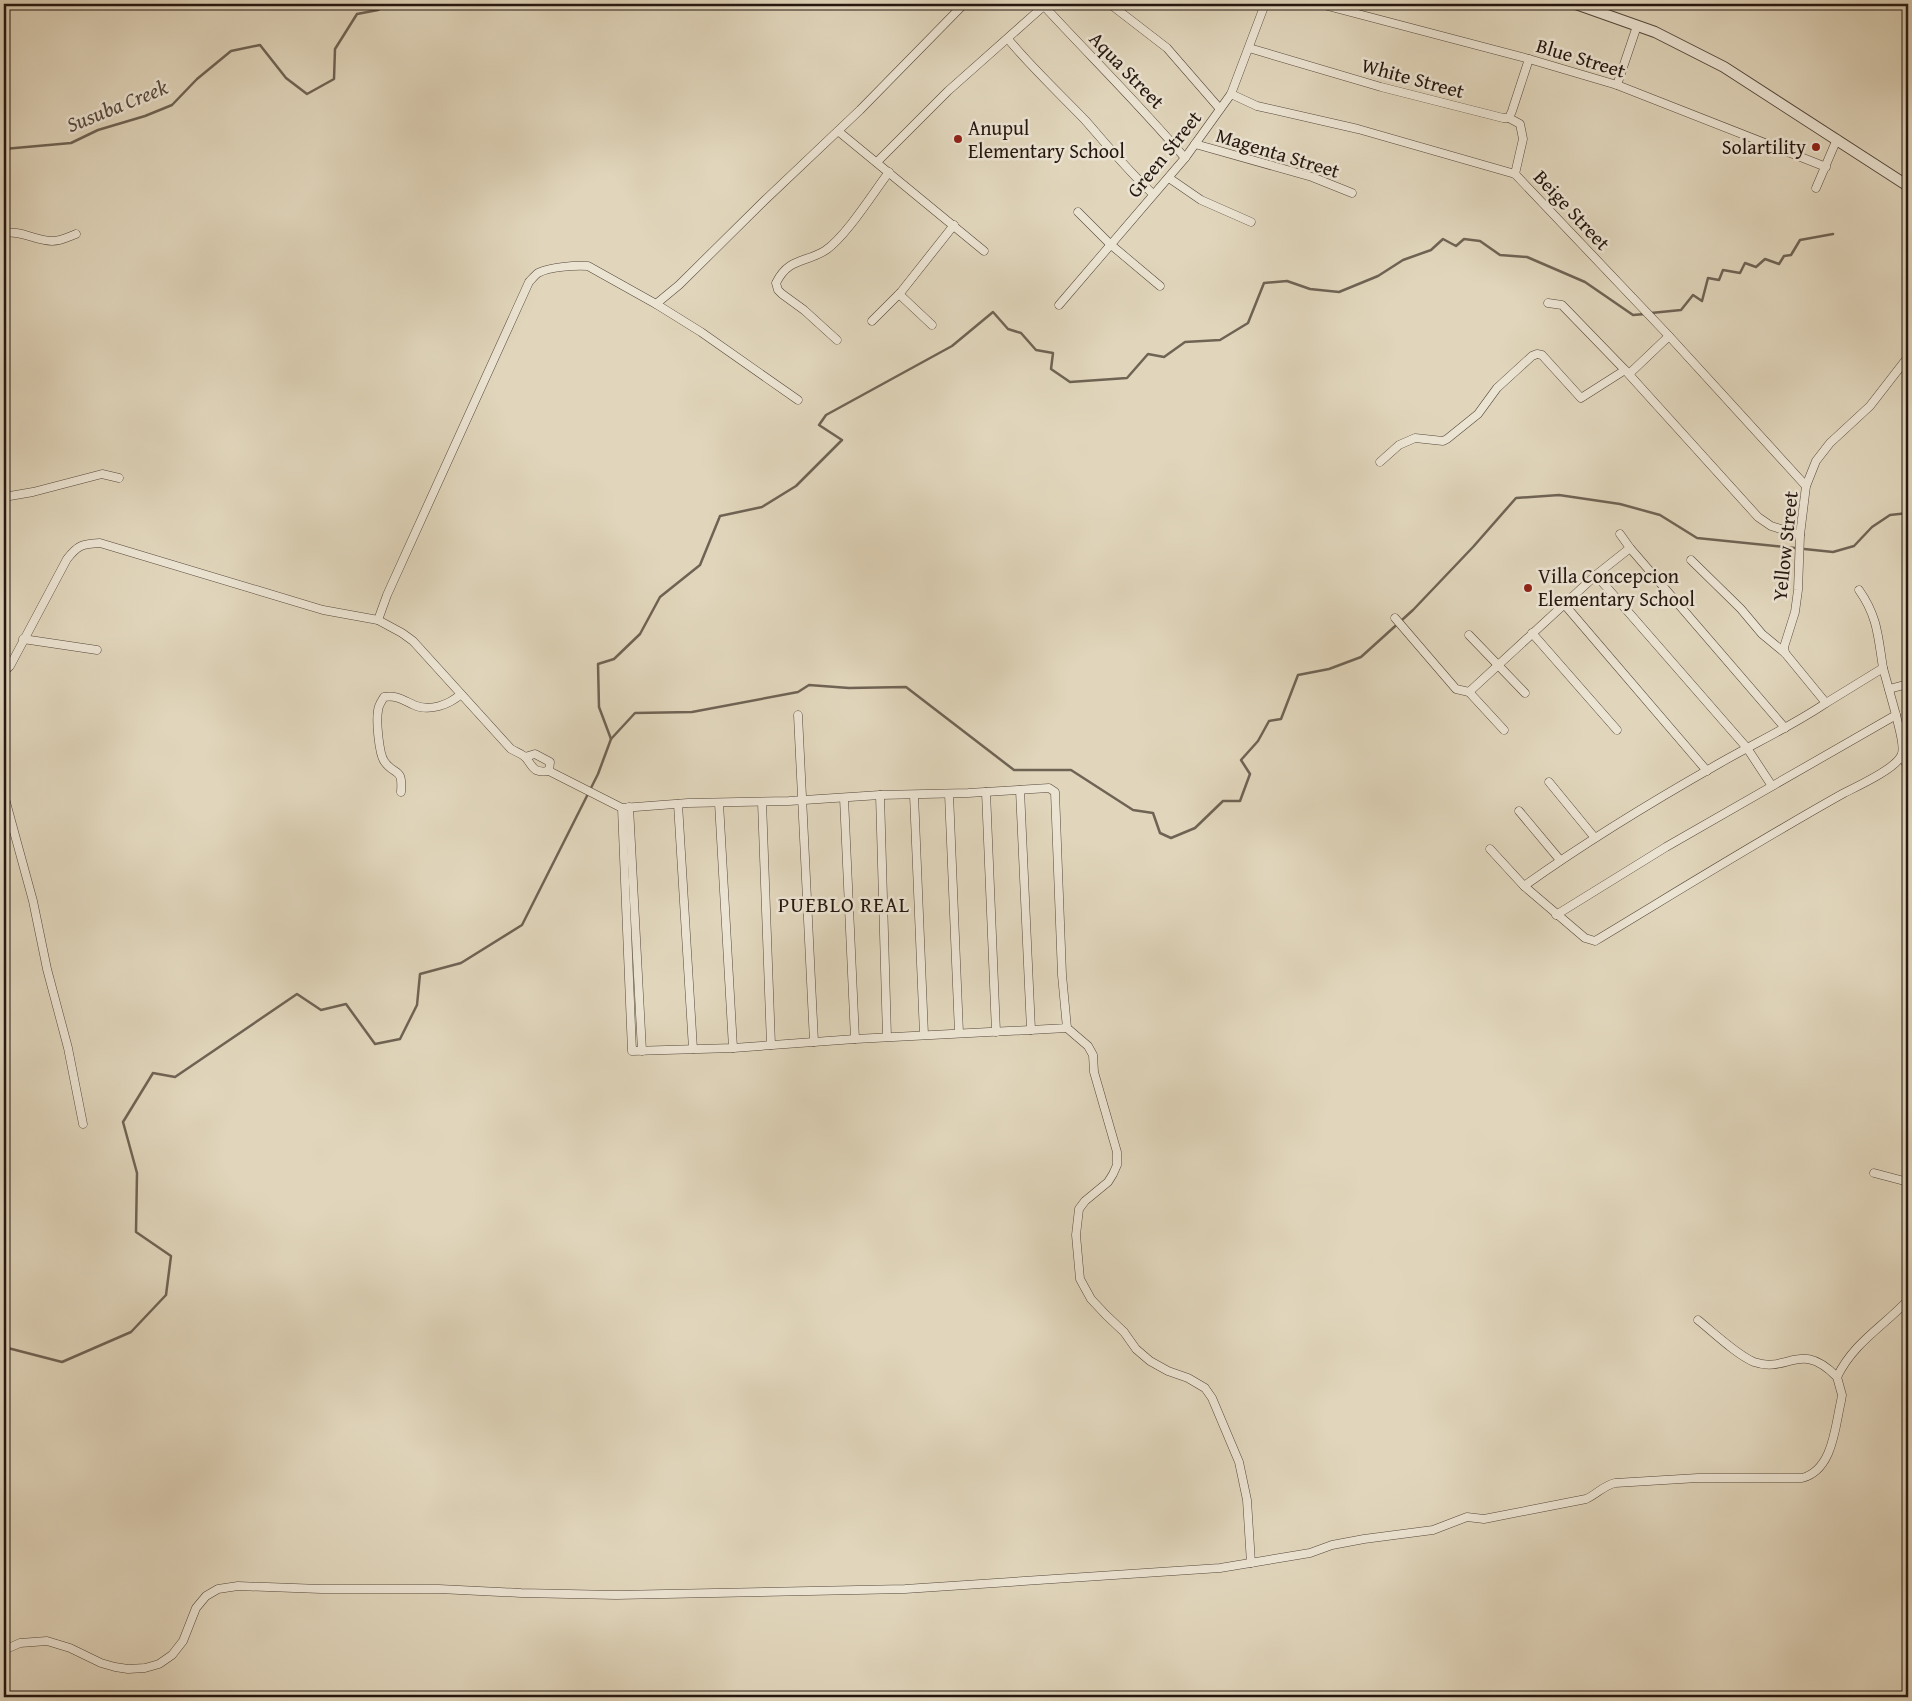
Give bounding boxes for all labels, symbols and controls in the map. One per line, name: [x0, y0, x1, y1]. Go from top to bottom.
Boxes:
street label: Aqua Street: [1083, 24, 1172, 115]
street label: Blue Street: [1533, 30, 1629, 85]
street label: White Street: [1359, 50, 1468, 105]
water label: Susuba Creek: [62, 71, 172, 140]
street label: Green Street: [1119, 104, 1208, 204]
place label: Anupul Elementary School: [968, 113, 1125, 165]
street label: Magenta Street: [1213, 120, 1344, 185]
place label: Solartility: [1722, 132, 1806, 161]
marker: Anupul Elementary School: [952, 133, 964, 145]
marker: Solartility: [1810, 141, 1822, 153]
street label: Beige Street: [1527, 163, 1617, 256]
street label: Yellow Street: [1764, 489, 1805, 602]
place label: Villa Concepcion Elementary School: [1538, 561, 1695, 613]
marker: Villa Concepcion Elementary School: [1522, 582, 1534, 594]
district label: PUEBLO REAL: [778, 889, 910, 920]

